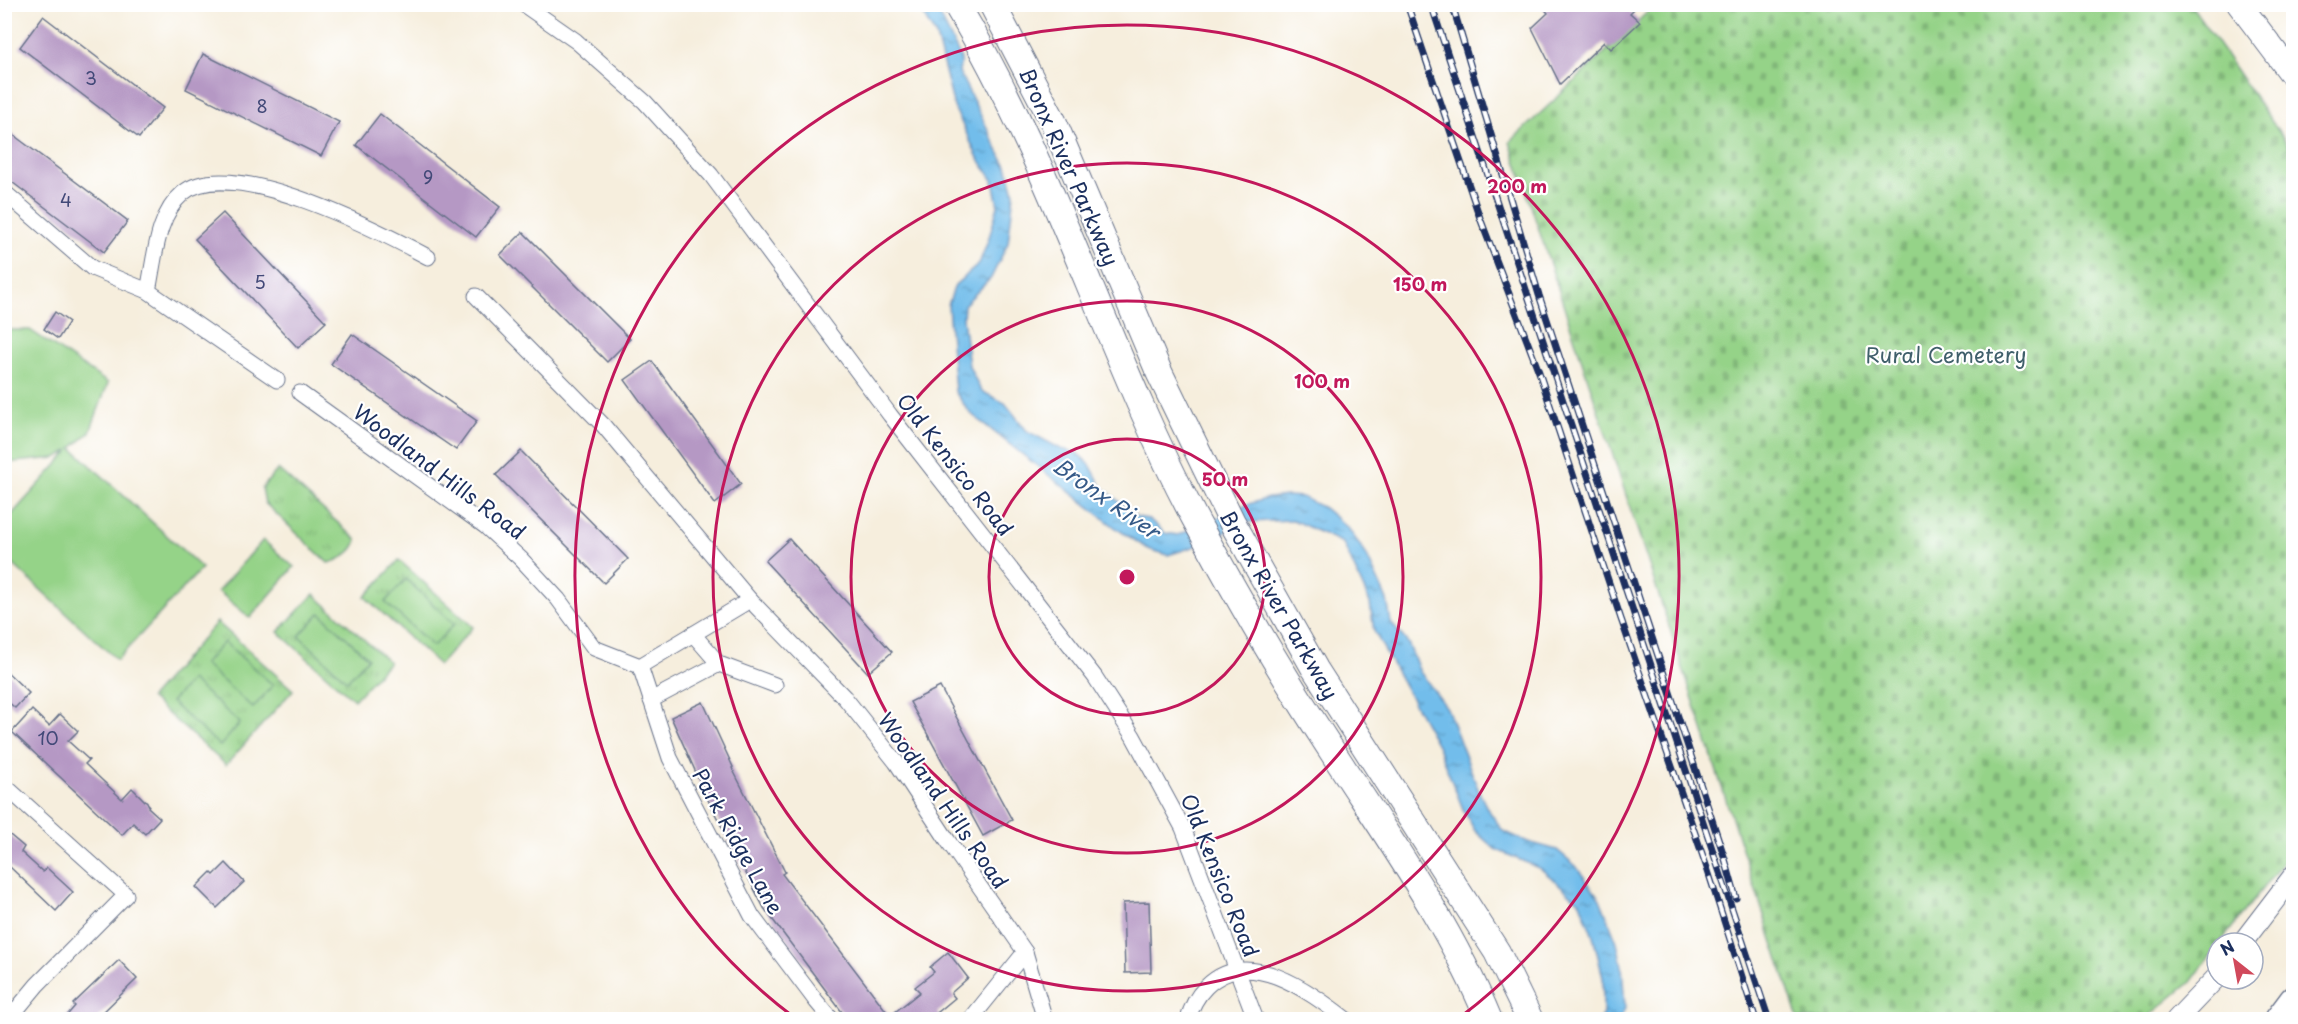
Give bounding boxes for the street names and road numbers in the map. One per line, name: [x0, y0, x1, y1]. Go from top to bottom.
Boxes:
street label: Bronx River Parkway: [1012, 62, 1128, 270]
street label: Old Kensico Road: [890, 386, 1022, 542]
street label: Woodland Hills Road: [347, 395, 533, 547]
street label: Bronx River Parkway: [1213, 503, 1347, 705]
street label: Woodland Hills Road: [871, 705, 1017, 895]
street label: Park Ridge Lane: [685, 762, 793, 920]
street label: Old Kensico Road: [1174, 788, 1268, 962]

